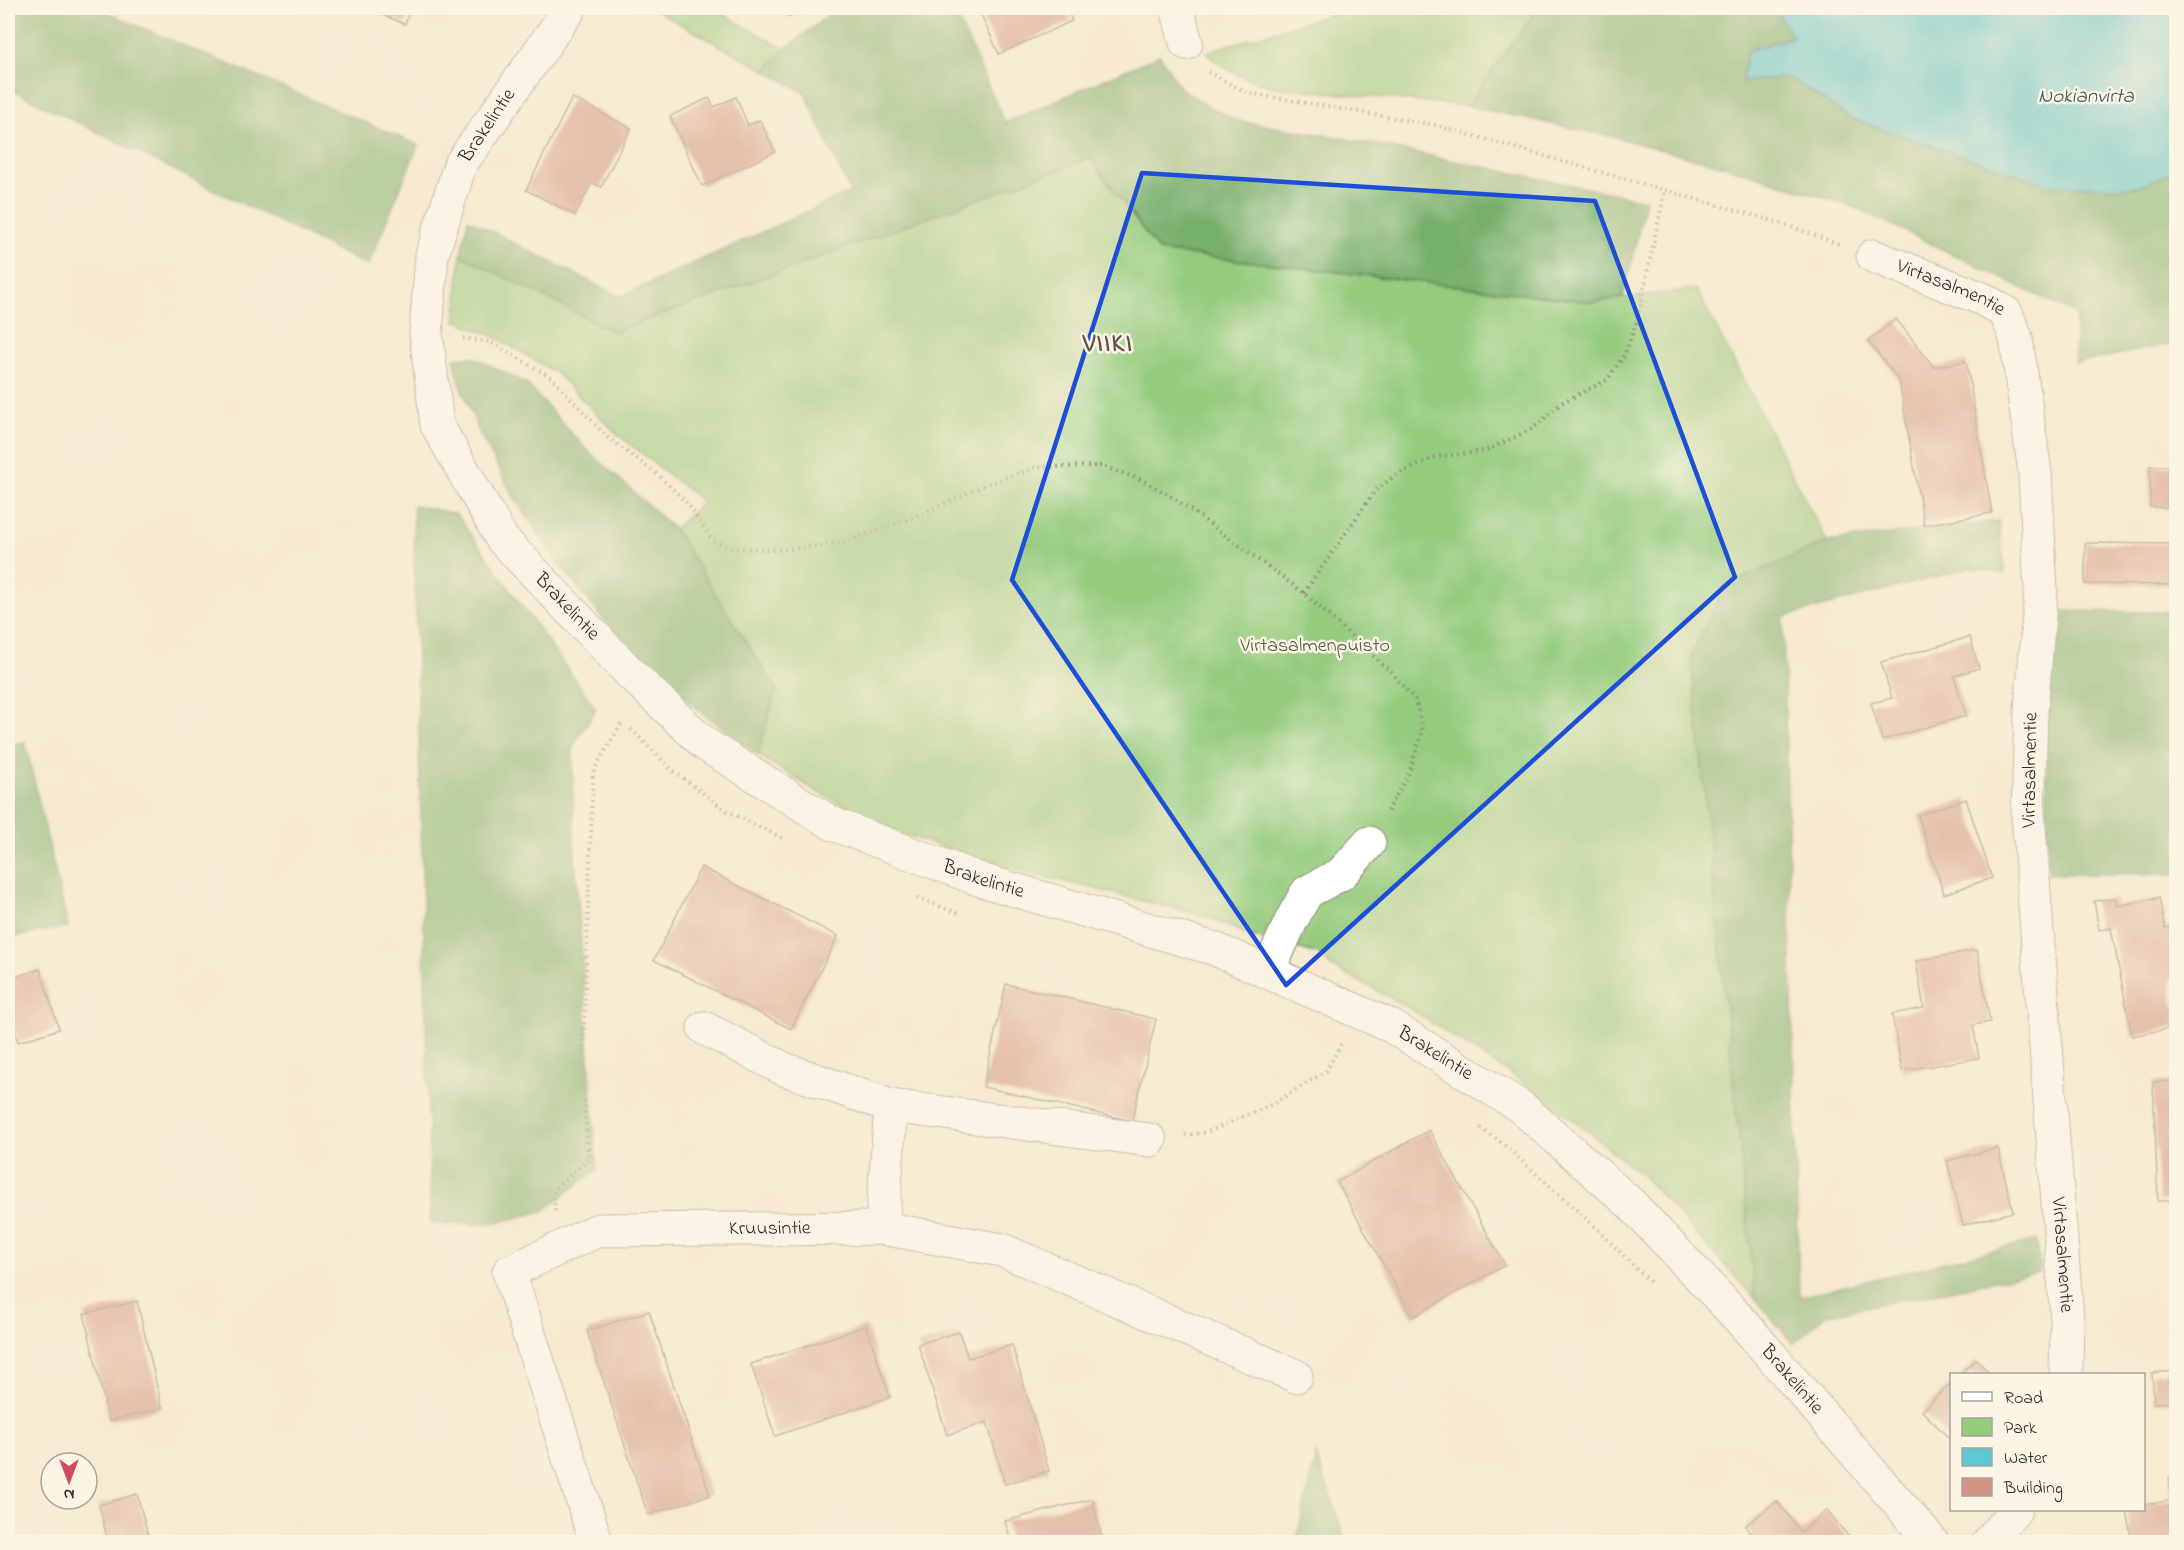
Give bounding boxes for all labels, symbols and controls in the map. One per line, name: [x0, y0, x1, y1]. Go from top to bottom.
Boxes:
water label: Nokianvirta: [2038, 82, 2135, 112]
street label: Brakelintie: [452, 83, 524, 170]
street label: Virtasalmentie: [1891, 252, 2011, 324]
district label: VIIKI: [1082, 326, 1133, 364]
street label: Brakelintie: [527, 566, 607, 647]
park label: Virtasalmenpuisto: [1239, 632, 1390, 661]
street label: Virtasalmentie: [2015, 712, 2047, 829]
street label: Brakelintie: [937, 852, 1028, 906]
street label: Brakelintie: [1391, 1018, 1479, 1088]
street label: Virtasalmentie: [2043, 1195, 2081, 1314]
street label: Kruusintie: [729, 1214, 811, 1244]
street label: Brakelintie: [1753, 1337, 1830, 1421]
legend: [1950, 1373, 2145, 1511]
text: Road: [2004, 1386, 2043, 1412]
text: Park: [2004, 1416, 2037, 1442]
text: Water: [2004, 1446, 2048, 1472]
north arrow: [39, 1451, 99, 1511]
text: Building: [2003, 1476, 2063, 1503]
text: N: [63, 1482, 74, 1506]

